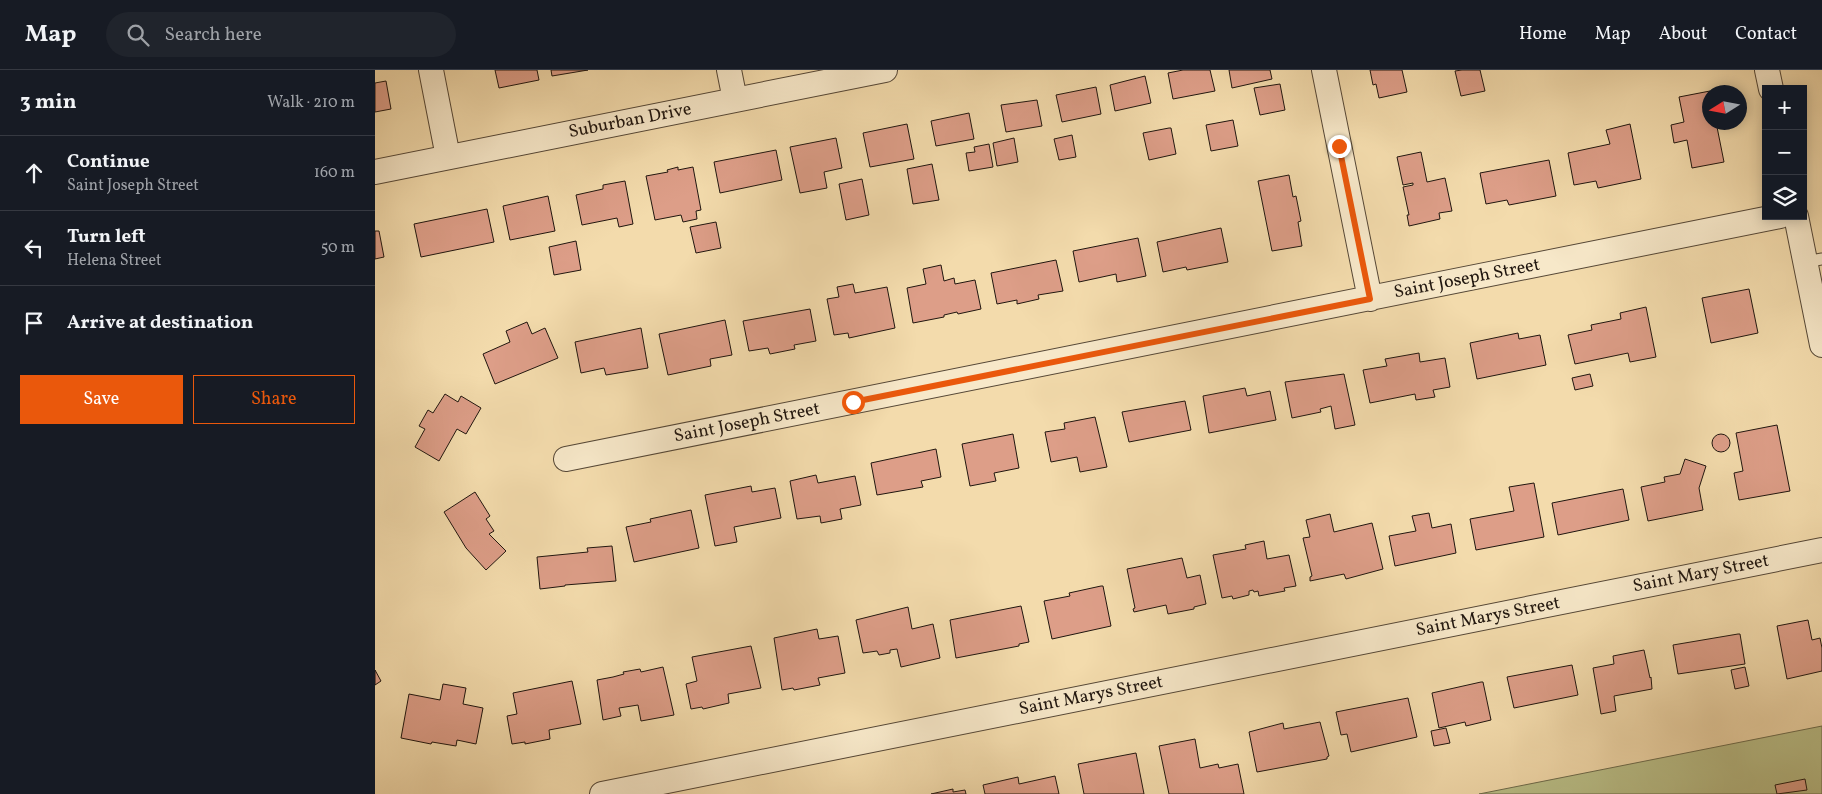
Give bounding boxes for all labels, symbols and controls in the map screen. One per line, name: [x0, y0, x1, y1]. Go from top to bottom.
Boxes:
search box: [106, 12, 456, 57]
text: Map: [25, 18, 76, 52]
icon: search: [124, 21, 152, 49]
text: Search here: [164, 22, 262, 48]
text: Home: [1519, 22, 1567, 47]
text: Map: [1595, 22, 1631, 47]
text: About: [1659, 22, 1707, 47]
text: Contact: [1735, 22, 1797, 47]
north arrow: [1702, 85, 1747, 130]
map controls: [1762, 85, 1807, 220]
button: +: [1762, 85, 1807, 130]
text: 3 min: [20, 88, 76, 117]
text: Walk · 210 m: [267, 92, 355, 114]
street label: Suburban Drive: [566, 97, 694, 145]
button: −: [1762, 130, 1807, 175]
route end: [1328, 135, 1351, 158]
text: Continue: [67, 149, 150, 175]
icon: ahead: [20, 159, 48, 187]
text: 160 m: [314, 162, 355, 184]
text: Saint Joseph Street: [67, 175, 199, 197]
button: layers: [1762, 175, 1807, 220]
text: Turn left: [67, 224, 146, 250]
icon: left: [20, 234, 48, 262]
text: 50 m: [321, 237, 355, 259]
text: Helena Street: [67, 250, 162, 272]
street label: Saint Joseph Street: [1392, 253, 1542, 305]
icon: arrive: [20, 309, 48, 337]
text: Arrive at destination: [67, 310, 253, 336]
button: Save: [20, 375, 183, 424]
button: Share: [193, 375, 355, 424]
route start: [842, 391, 865, 414]
street label: Saint Joseph Street: [672, 397, 822, 449]
street label: Saint Mary Street: [1631, 549, 1771, 599]
street label: Saint Marys Street: [1414, 591, 1562, 643]
street label: Saint Marys Street: [1017, 670, 1165, 722]

